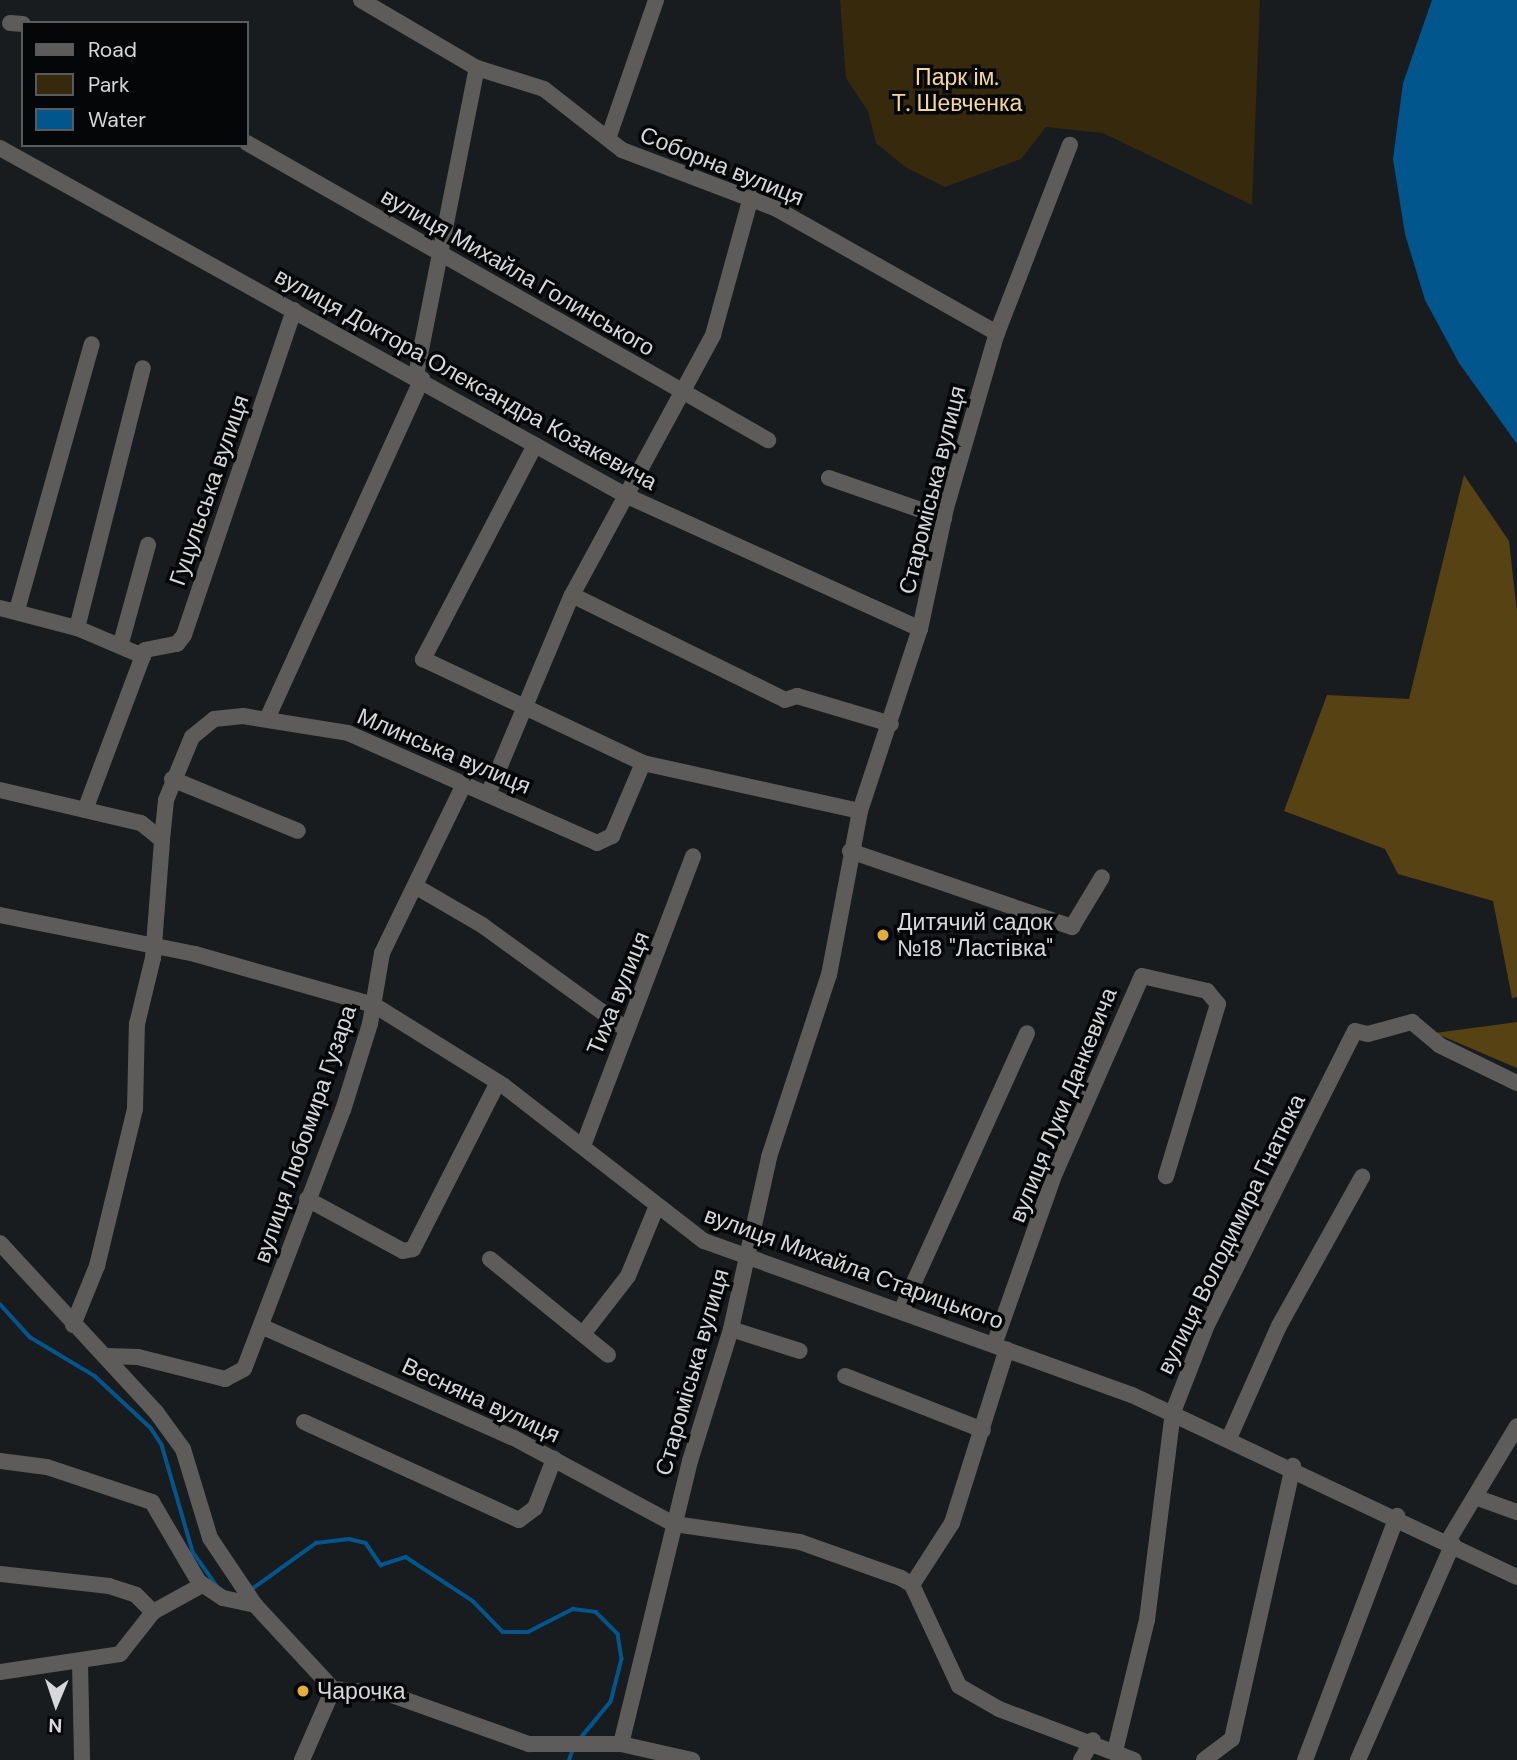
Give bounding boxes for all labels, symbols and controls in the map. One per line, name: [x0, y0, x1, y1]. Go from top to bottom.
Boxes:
legend: [21, 21, 248, 147]
text: Road: [88, 36, 137, 64]
park label: Парк ім. Т. Шевченка: [892, 63, 1022, 117]
text: Park: [88, 71, 129, 99]
text: Water: [88, 106, 146, 134]
street label: Соборна вулиця: [636, 121, 808, 211]
street label: вулиця Михайла Голинського: [376, 182, 660, 362]
street label: вулиця Доктора Олександра Козакевича: [270, 262, 662, 496]
street label: Староміська вулиця: [893, 383, 971, 597]
street label: Гуцульська вулиця: [163, 391, 255, 589]
street label: Млинська вулиця: [353, 702, 535, 800]
place label: Дитячий садок №18 "Ластівка": [897, 908, 1053, 962]
street label: Тиха вулиця: [581, 927, 655, 1059]
marker: Дитячий садок №18 "Ластівка": [875, 927, 891, 943]
street label: вулиця Луки Данкевича: [1003, 984, 1123, 1226]
street label: вулиця Любомира Гузара: [248, 1002, 362, 1266]
street label: вулиця Володимира Гнатюка: [1151, 1089, 1311, 1379]
street label: вулиця Михайла Старицького: [701, 1201, 1007, 1335]
street label: Староміська вулиця: [649, 1265, 735, 1479]
street label: Весняна вулиця: [398, 1351, 564, 1449]
north arrow: [21, 1669, 91, 1739]
place label: Чарочка: [317, 1677, 406, 1705]
marker: Чарочка: [295, 1683, 311, 1699]
text: N: [48, 1713, 63, 1738]

